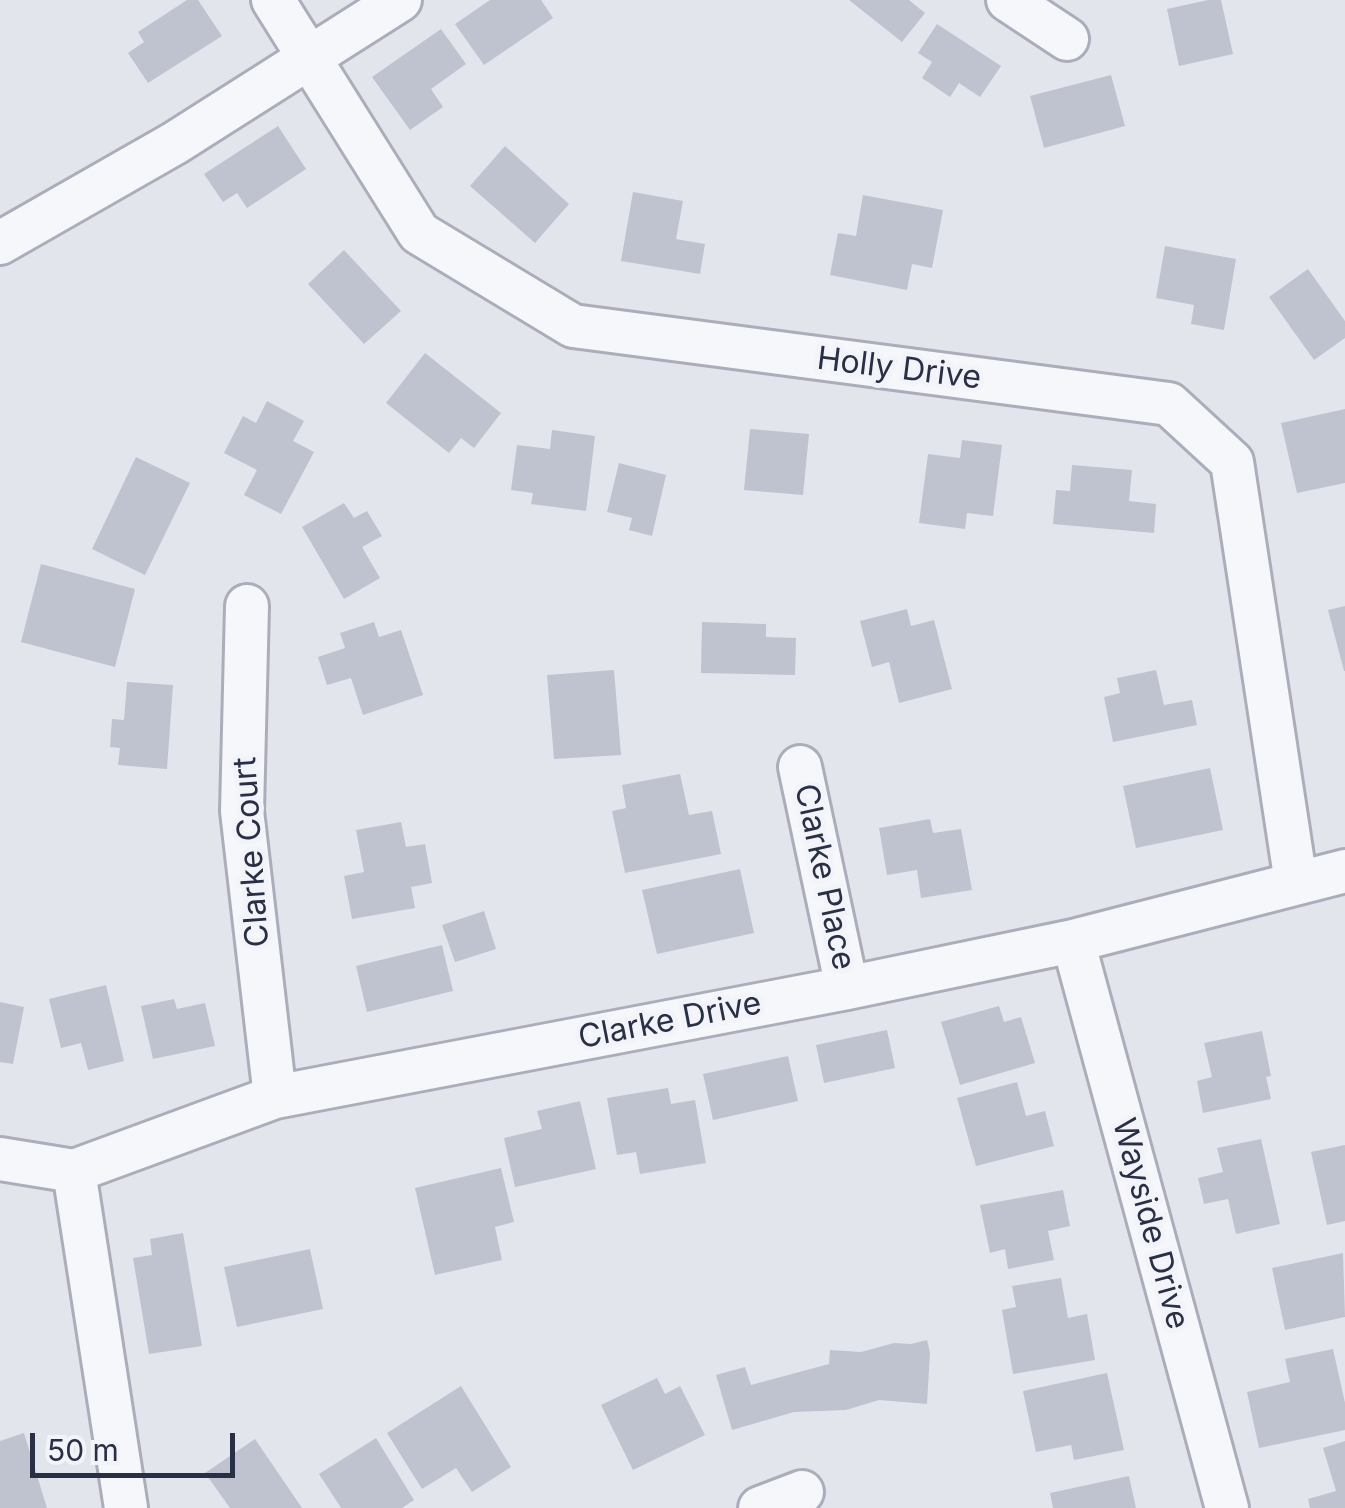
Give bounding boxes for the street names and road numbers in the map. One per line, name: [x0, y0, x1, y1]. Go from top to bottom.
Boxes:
street label: Holly Drive: [815, 340, 983, 398]
street label: Clarke Court: [226, 756, 278, 948]
street label: Clarke Place: [786, 780, 862, 974]
street label: Clarke Drive: [575, 984, 765, 1058]
street label: Wayside Drive: [1103, 1114, 1197, 1334]

